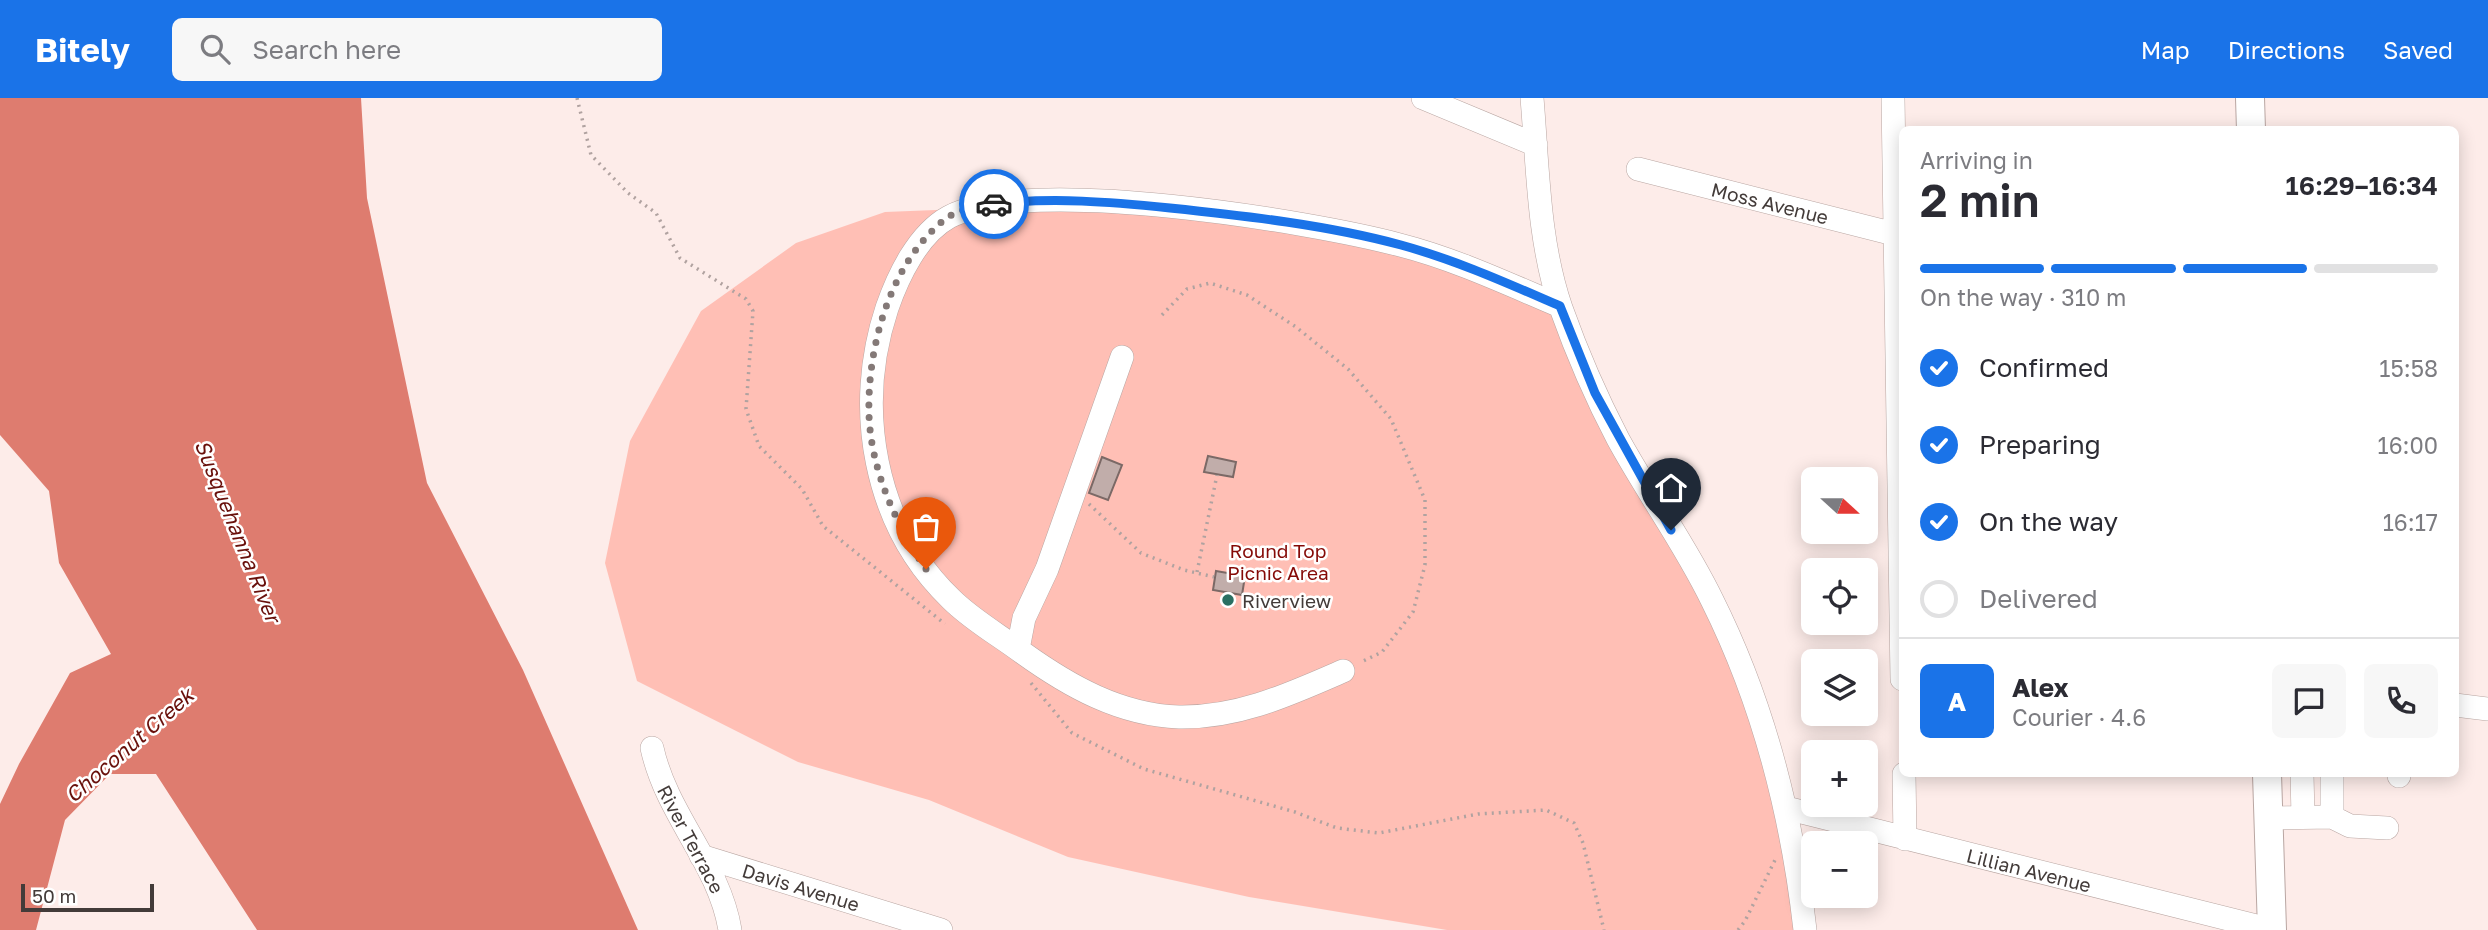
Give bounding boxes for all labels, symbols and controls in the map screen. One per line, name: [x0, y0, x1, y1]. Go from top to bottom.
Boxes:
search box: [172, 18, 662, 81]
text: Bitely: [35, 30, 130, 69]
icon: search: [196, 30, 234, 68]
text: Search here: [252, 34, 401, 65]
text: Map: [2141, 35, 2190, 64]
text: Directions: [2228, 35, 2345, 64]
text: Saved: [2383, 35, 2453, 64]
text: Arriving in: [1920, 146, 2033, 174]
courier: [959, 169, 1029, 239]
text: 16:29–16:34: [2286, 170, 2438, 201]
text: 2 min: [1920, 172, 2040, 227]
street label: Moss Avenue: [1709, 177, 1831, 229]
icon: car: [975, 185, 1013, 223]
text: On the way · 310 m: [1920, 283, 2126, 311]
icon: check: [1920, 349, 1958, 387]
text: Confirmed: [1979, 352, 2109, 383]
text: 15:58: [2379, 354, 2438, 382]
icon: check: [1920, 426, 1958, 464]
text: Preparing: [1979, 429, 2101, 460]
text: 16:00: [2378, 431, 2438, 459]
water label: Susquehanna River: [190, 436, 288, 629]
pin: [1641, 458, 1701, 530]
north arrow: [1801, 467, 1878, 544]
map controls: [1801, 467, 1878, 908]
icon: home: [1652, 469, 1690, 507]
pin: [896, 497, 956, 569]
icon: check: [1920, 503, 1958, 541]
text: On the way: [1979, 506, 2118, 537]
icon: bag: [907, 508, 945, 546]
text: 16:17: [2383, 508, 2438, 536]
park label: Round Top Picnic Area: [1227, 539, 1329, 584]
button: locate: [1801, 558, 1878, 635]
text: Delivered: [1979, 583, 2098, 614]
place label: Riverview: [1242, 589, 1331, 612]
marker: Riverview: [1220, 592, 1236, 608]
button: layers: [1801, 649, 1878, 726]
button: chat: [2272, 664, 2346, 738]
button: phone: [2364, 664, 2438, 738]
text: Alex: [2012, 672, 2069, 703]
water label: Choconut Creek: [59, 681, 200, 808]
text: A: [1948, 686, 1966, 717]
text: Courier · 4.6: [2012, 703, 2146, 731]
button: +: [1801, 740, 1878, 817]
street label: River Terrace: [653, 781, 729, 897]
button: −: [1801, 831, 1878, 908]
street label: Lillian Avenue: [1964, 843, 2094, 897]
street label: Davis Avenue: [740, 858, 862, 916]
scale bar: [21, 881, 154, 913]
text: 50 m: [32, 884, 76, 907]

